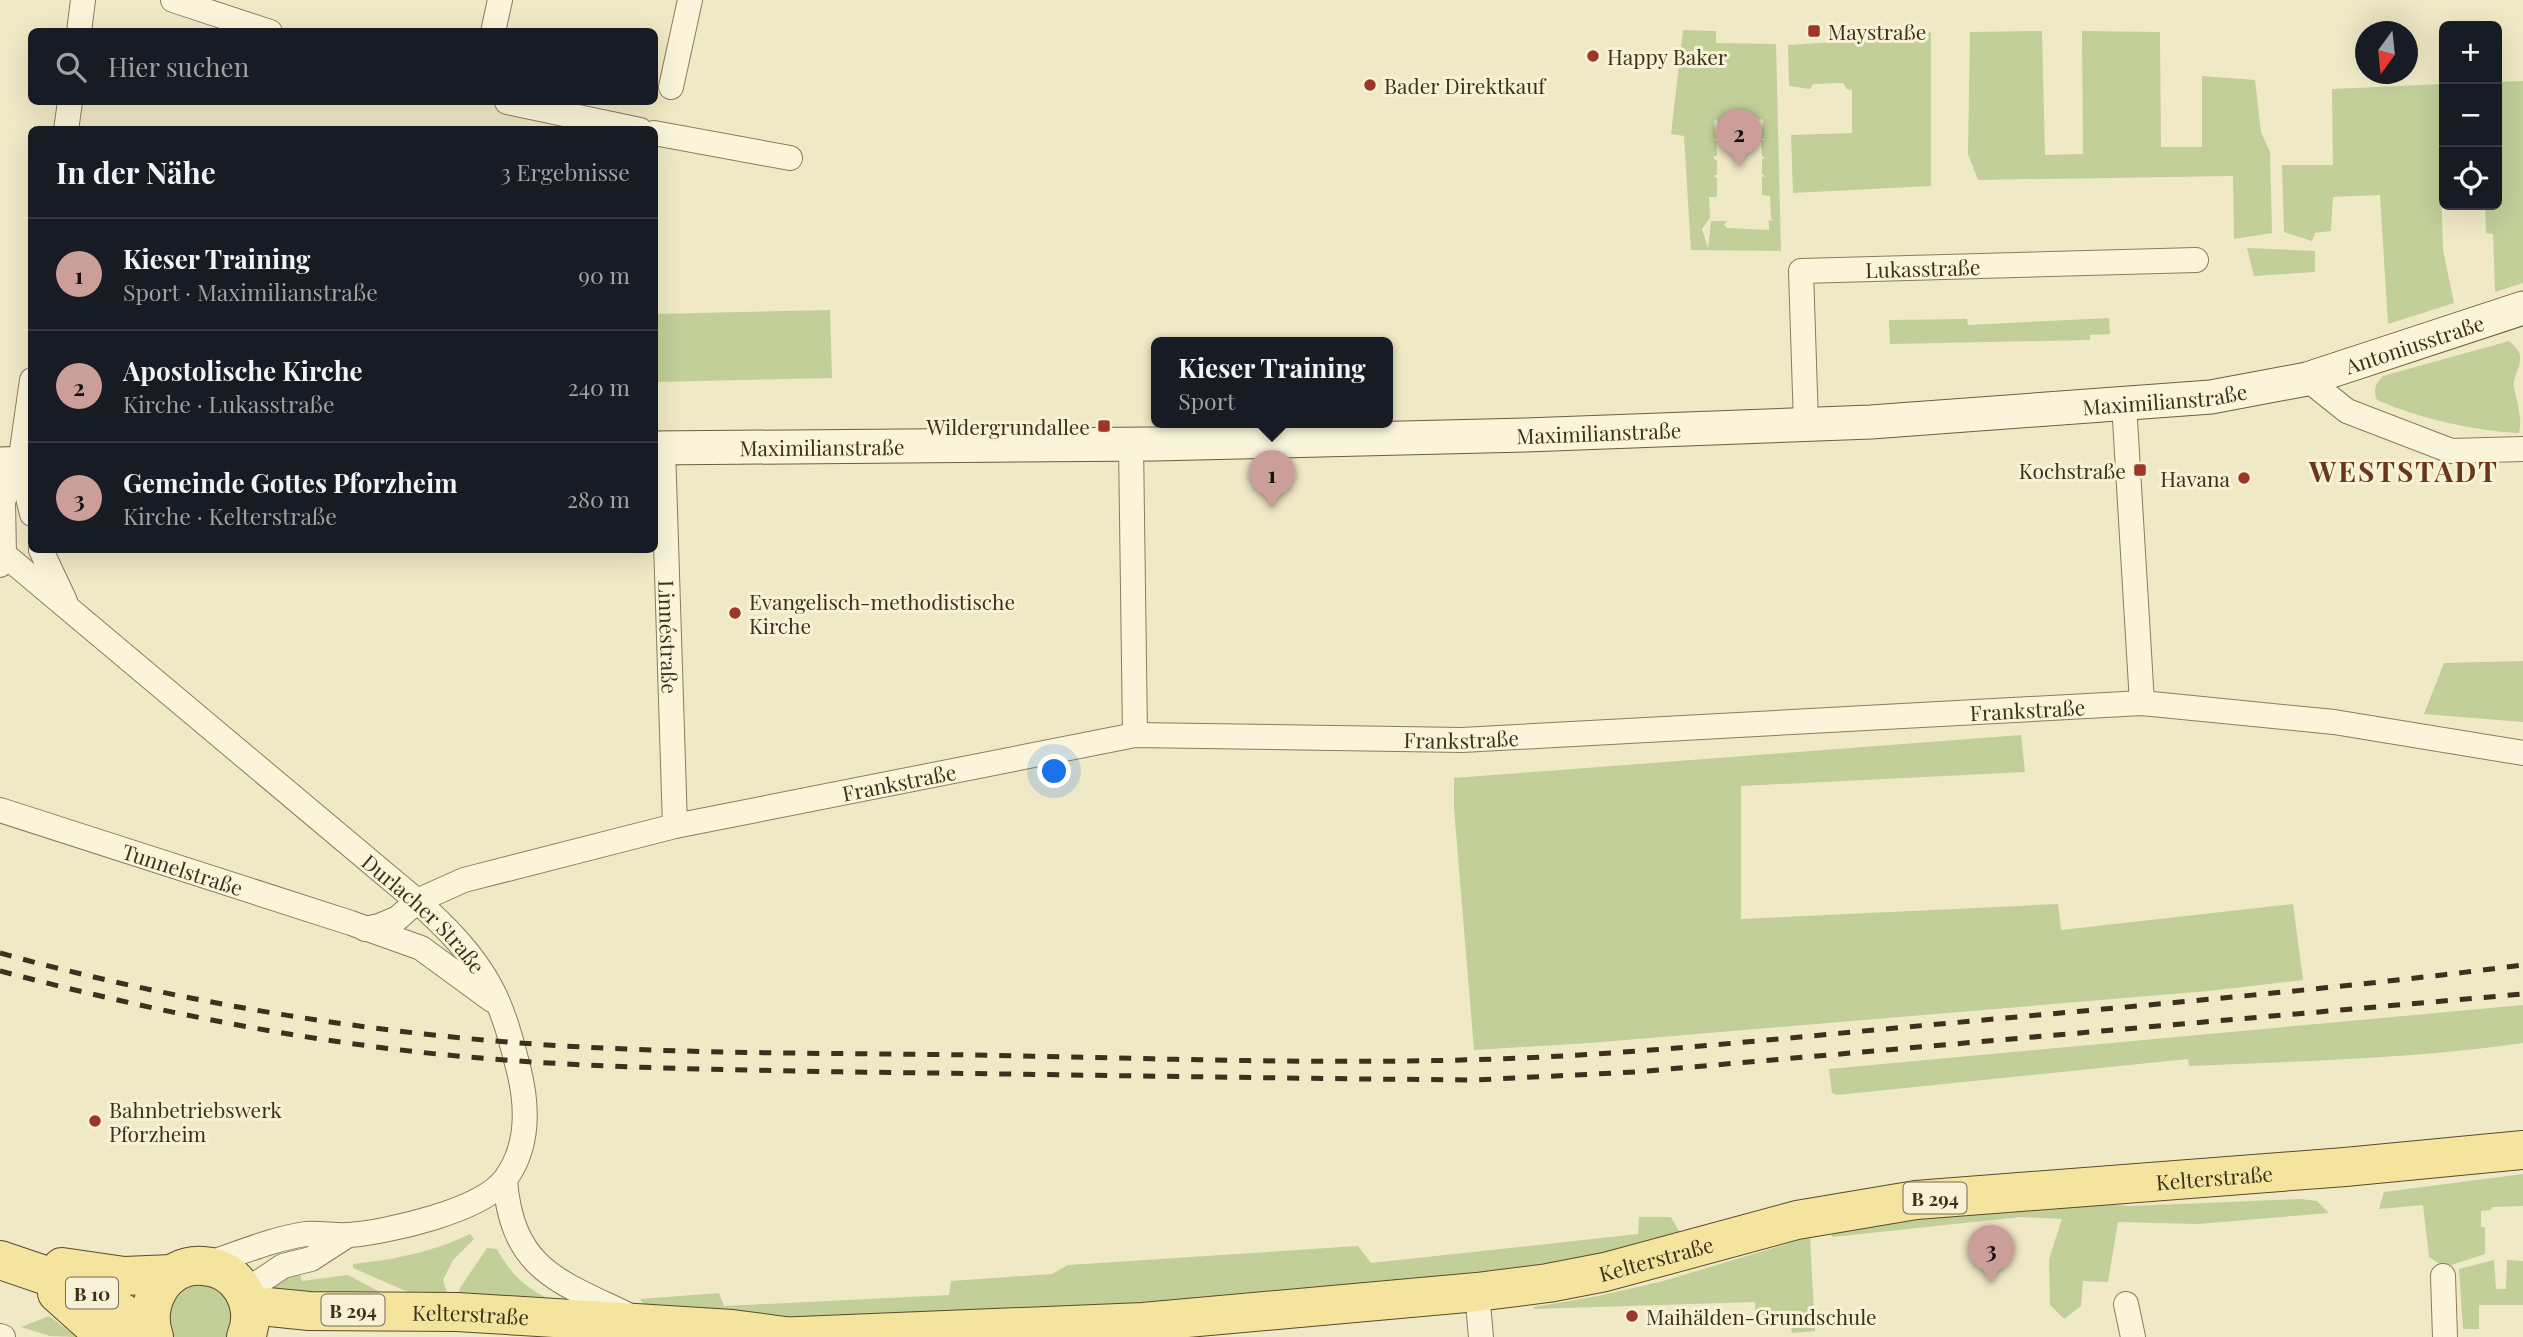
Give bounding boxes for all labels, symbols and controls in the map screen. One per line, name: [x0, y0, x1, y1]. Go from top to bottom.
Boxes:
place label: Maystraße: [1828, 17, 1926, 45]
north arrow: [2355, 21, 2418, 84]
map controls: [2439, 21, 2502, 210]
button: +: [2439, 21, 2502, 84]
marker: Maystraße: [1806, 23, 1822, 39]
search box: [28, 28, 658, 105]
place label: Happy Baker: [1607, 42, 1728, 70]
icon: search: [52, 48, 90, 86]
marker: Happy Baker: [1585, 48, 1601, 64]
text: Hier suchen: [108, 49, 249, 84]
place label: Bader Direktkauf: [1384, 71, 1547, 99]
marker: Bader Direktkauf: [1362, 77, 1378, 93]
button: −: [2439, 84, 2502, 147]
pin: 2: [1716, 109, 1762, 167]
button: locate: [2439, 147, 2502, 210]
text: In der Nähe: [56, 152, 216, 192]
text: 3 Ergebnisse: [500, 156, 630, 187]
text: Kieser Training: [123, 241, 310, 276]
street label: Lukasstraße: [1865, 252, 1981, 283]
text: 1: [75, 259, 83, 290]
text: 90 m: [578, 259, 630, 290]
text: Sport · Maximilianstraße: [123, 276, 378, 307]
street label: Antoniusstraße: [2340, 308, 2487, 380]
popup: [1151, 337, 1393, 428]
text: Kieser Training: [1178, 350, 1366, 385]
text: Apostolische Kirche: [123, 353, 363, 388]
text: 2: [73, 371, 85, 402]
text: 240 m: [568, 371, 630, 402]
street label: Maximilianstraße: [2081, 377, 2249, 420]
text: Sport: [1178, 385, 1235, 416]
text: Kirche · Lukasstraße: [123, 388, 335, 419]
place label: Wildergrundallee: [925, 412, 1090, 440]
street label: Maximilianstraße: [1516, 415, 1682, 449]
marker: Wildergrundallee: [1096, 418, 1112, 434]
street label: Maximilianstraße: [739, 432, 905, 461]
pin: 1: [1249, 450, 1295, 508]
district label: WESTSTADT: [2308, 452, 2499, 489]
place label: Kochstraße: [2019, 456, 2126, 484]
marker: Kochstraße: [2132, 462, 2148, 478]
place label: Havana: [2160, 464, 2231, 492]
text: Gemeinde Gottes Pforzheim: [123, 465, 458, 500]
marker: Havana: [2236, 470, 2252, 486]
text: 3: [73, 483, 85, 514]
text: 280 m: [567, 483, 630, 514]
text: Kirche · Kelterstraße: [123, 500, 337, 531]
street label: Linnéstraße: [653, 580, 685, 694]
place label: Evangelisch-methodistische Kirche: [749, 587, 1015, 639]
marker: Evangelisch-methodistische Kirche: [727, 605, 743, 621]
street label: Frankstraße: [1969, 692, 2086, 726]
street label: Frankstraße: [1403, 723, 1520, 754]
your location: [1037, 754, 1071, 788]
street label: Frankstraße: [840, 757, 958, 807]
street label: Tunnelstraße: [119, 836, 247, 901]
street label: Durlacher Straße: [356, 847, 492, 978]
place label: Bahnbetriebswerk Pforzheim: [109, 1095, 282, 1147]
marker: Bahnbetriebswerk Pforzheim: [87, 1113, 103, 1129]
street label: Kelterstraße: [2155, 1159, 2274, 1196]
road number: B 294: [1904, 1182, 1966, 1214]
pin: 3: [1968, 1225, 2014, 1283]
street label: Kelterstraße: [1596, 1229, 1716, 1287]
road number: B 10: [66, 1278, 118, 1308]
road number: B 294: [322, 1294, 384, 1326]
street label: Kelterstraße: [412, 1298, 530, 1330]
place label: Maihälden-Grundschule: [1646, 1302, 1877, 1330]
marker: Maihälden-Grundschule: [1624, 1308, 1640, 1324]

